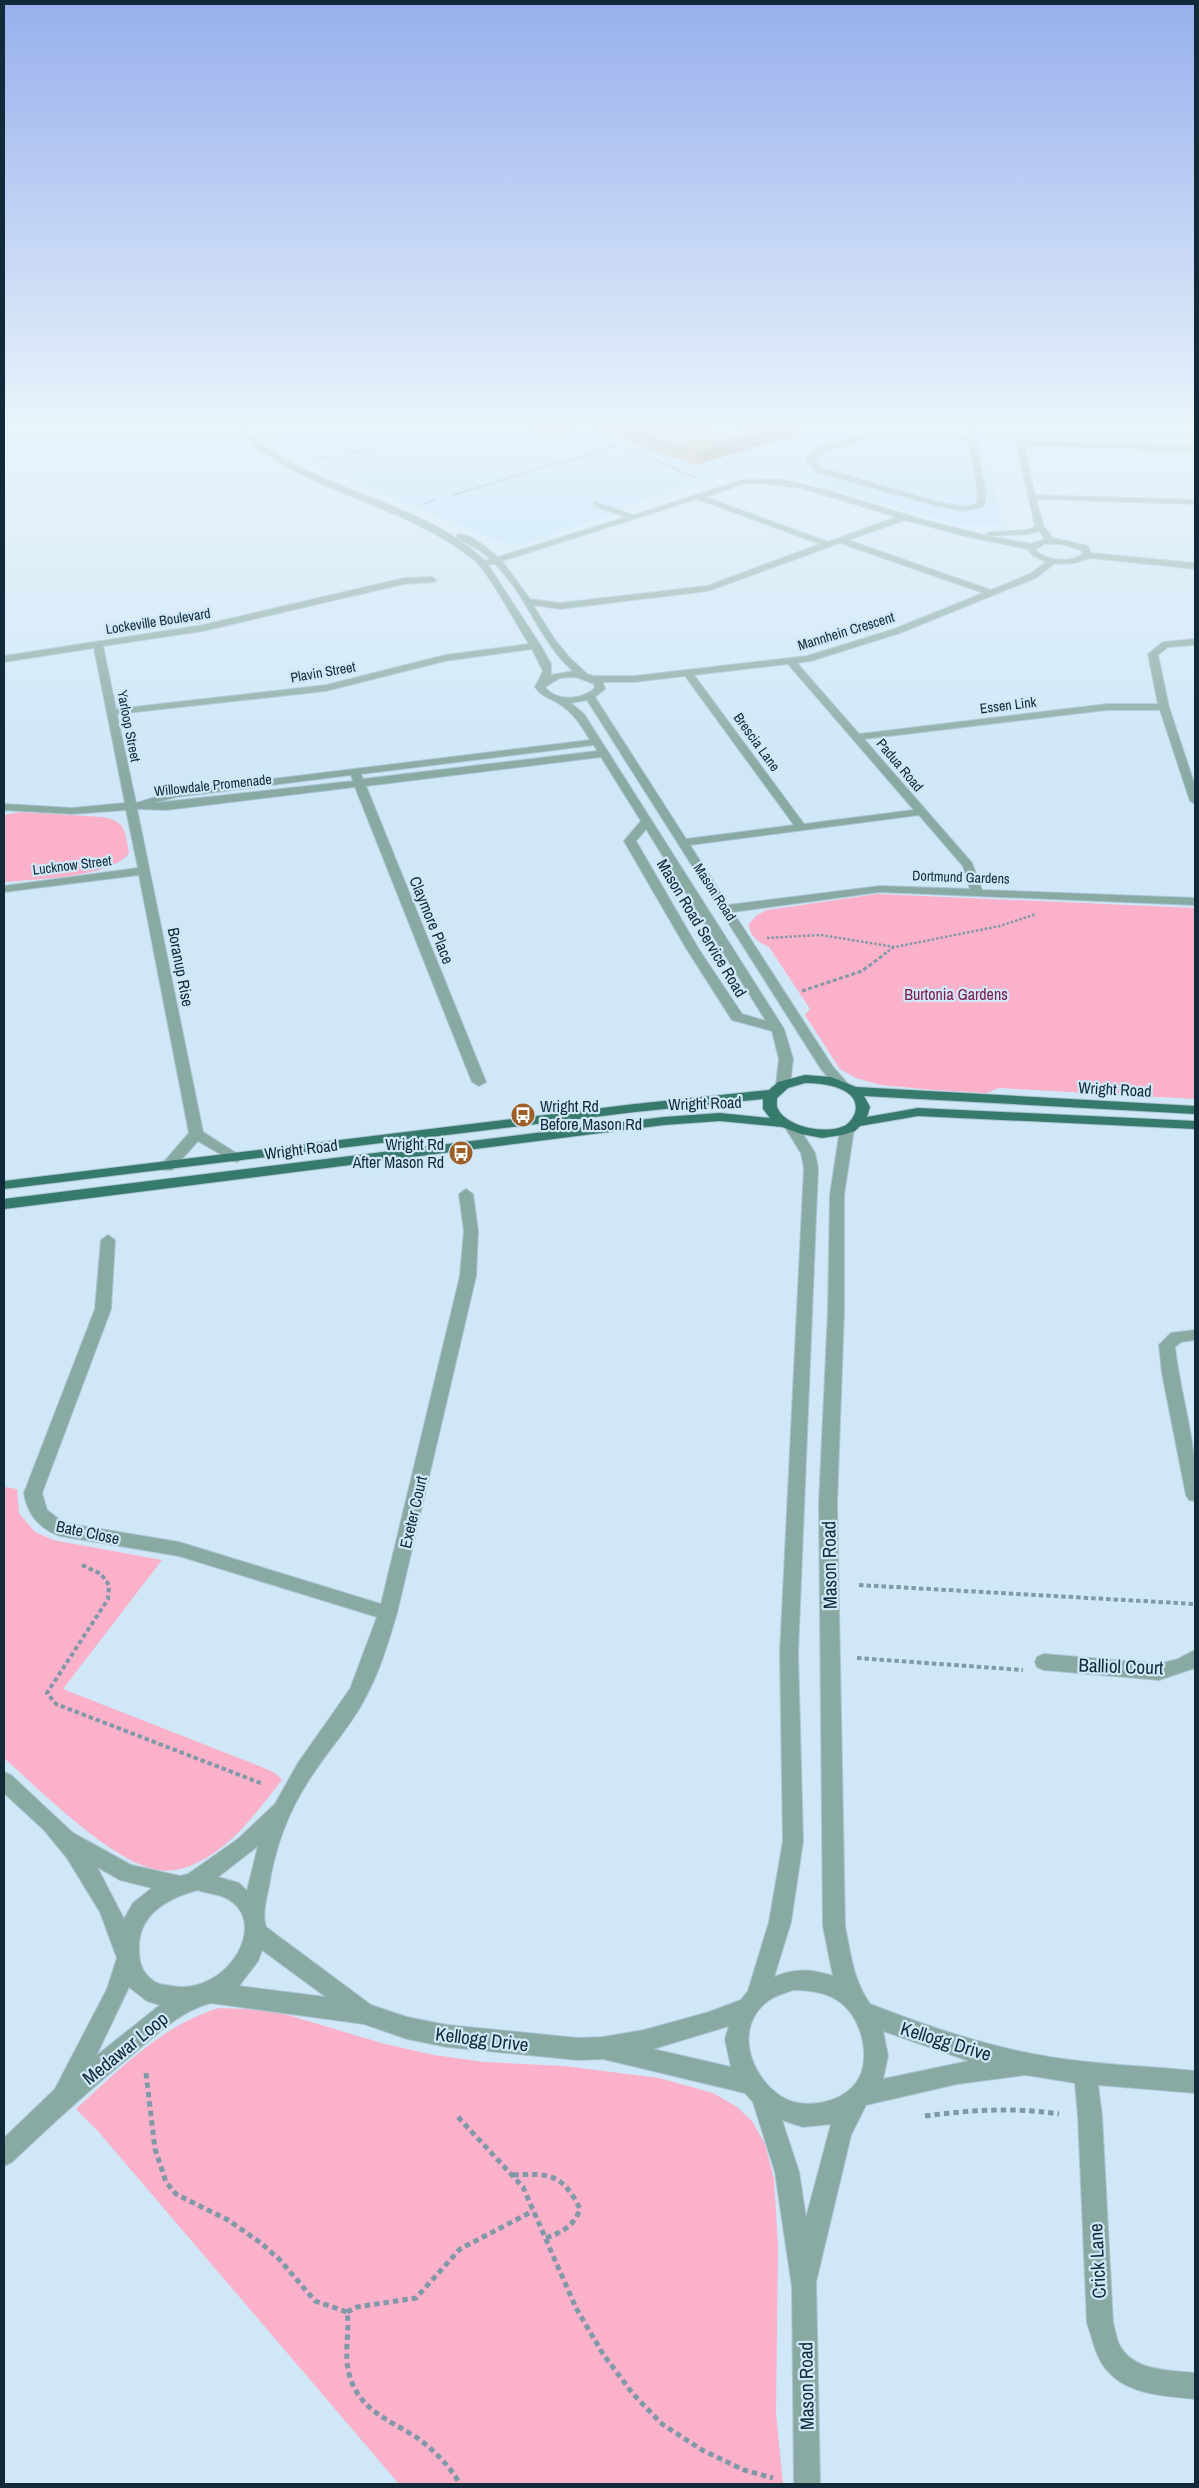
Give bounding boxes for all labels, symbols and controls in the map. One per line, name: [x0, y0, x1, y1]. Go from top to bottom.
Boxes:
street label: Lockeville Boulevard: [104, 604, 212, 638]
street label: Mannhein Crescent: [795, 608, 897, 654]
street label: Plavin Street: [289, 657, 357, 687]
street label: Yarloop Street: [113, 689, 145, 763]
street label: Essen Link: [979, 693, 1038, 717]
street label: Brescia Lane: [730, 709, 784, 775]
street label: Padua Road: [873, 735, 927, 795]
street label: Willowdale Promenade: [153, 770, 273, 800]
street label: Lucknow Street: [32, 851, 112, 879]
street label: Mason Road Service Road: [652, 855, 752, 1001]
street label: Mason Road: [690, 860, 740, 924]
street label: Dortmund Gardens: [912, 866, 1010, 888]
street label: Claymore Place: [404, 873, 460, 967]
street label: Boranup Rise: [163, 926, 199, 1008]
park label: Burtonia Gardens: [904, 983, 1008, 1005]
street label: Wright Road: [1078, 1076, 1152, 1102]
street label: Wright Road: [668, 1091, 742, 1115]
place label: Wright Rd Before Mason Rd: [540, 1095, 642, 1135]
bus stop icon: Wright Rd Before Mason Rd: [510, 1102, 536, 1128]
place label: Wright Rd After Mason Rd: [352, 1133, 444, 1173]
street label: Wright Road: [263, 1134, 339, 1164]
bus stop icon: Wright Rd After Mason Rd: [448, 1140, 474, 1166]
street label: Exeter Court: [394, 1473, 432, 1550]
street label: Bate Close: [54, 1515, 122, 1549]
street label: Mason Road: [815, 1521, 843, 1609]
street label: Balliol Court: [1078, 1652, 1165, 1680]
street label: Medawar Loop: [77, 2005, 173, 2091]
street label: Kellogg Drive: [897, 2015, 995, 2067]
street label: Kellogg Drive: [434, 2020, 530, 2058]
street label: Crick Lane: [1082, 2223, 1112, 2299]
street label: Mason Road: [792, 2342, 820, 2430]

